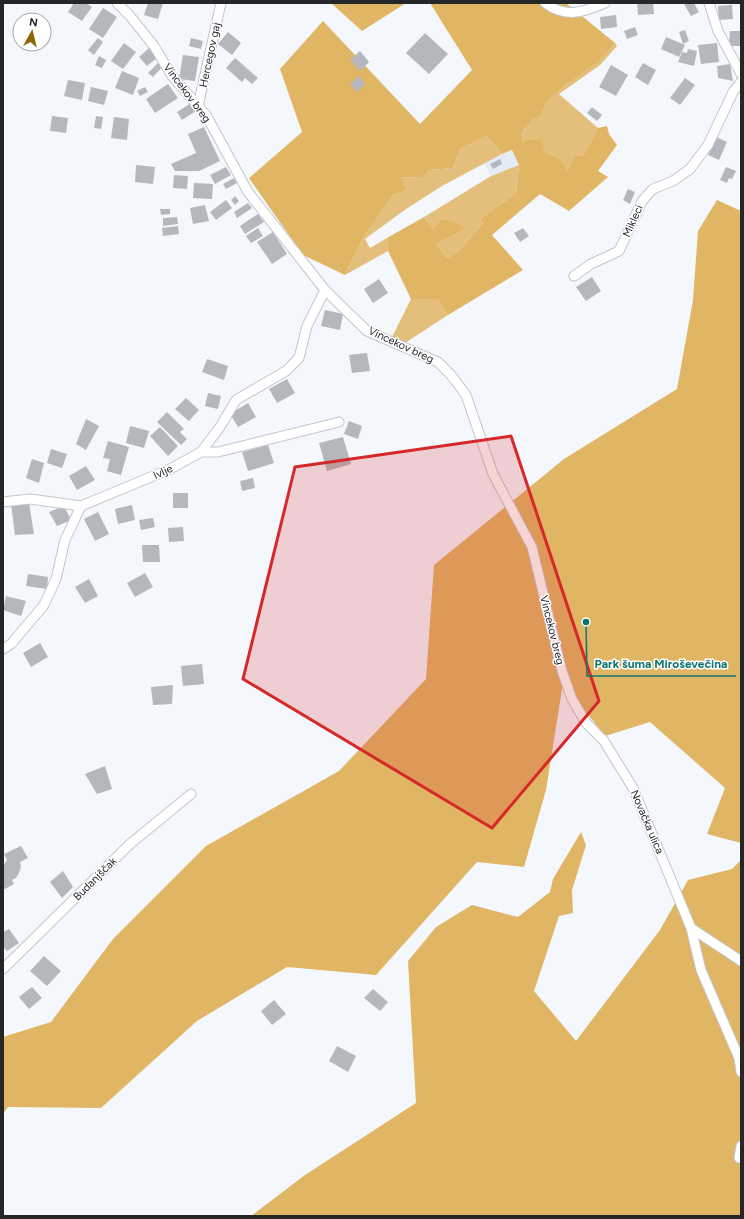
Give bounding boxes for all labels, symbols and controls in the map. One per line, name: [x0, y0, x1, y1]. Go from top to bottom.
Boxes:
north arrow: [12, 12, 52, 52]
text: N: [28, 16, 38, 30]
street label: Hercegov gaj: [197, 21, 223, 89]
street label: Vincekov breg: [161, 61, 213, 125]
street label: Mikleci: [620, 203, 646, 239]
street label: Vincekov breg: [366, 324, 436, 366]
street label: Ivlje: [151, 462, 175, 482]
street label: Vincekov breg: [537, 594, 567, 666]
callout: Park šuma Miroševečina: [587, 652, 736, 676]
text: Park šuma Miroševečina: [595, 657, 727, 671]
street label: Novačka ulica: [628, 788, 666, 856]
street label: Budanjščak: [71, 854, 120, 903]

